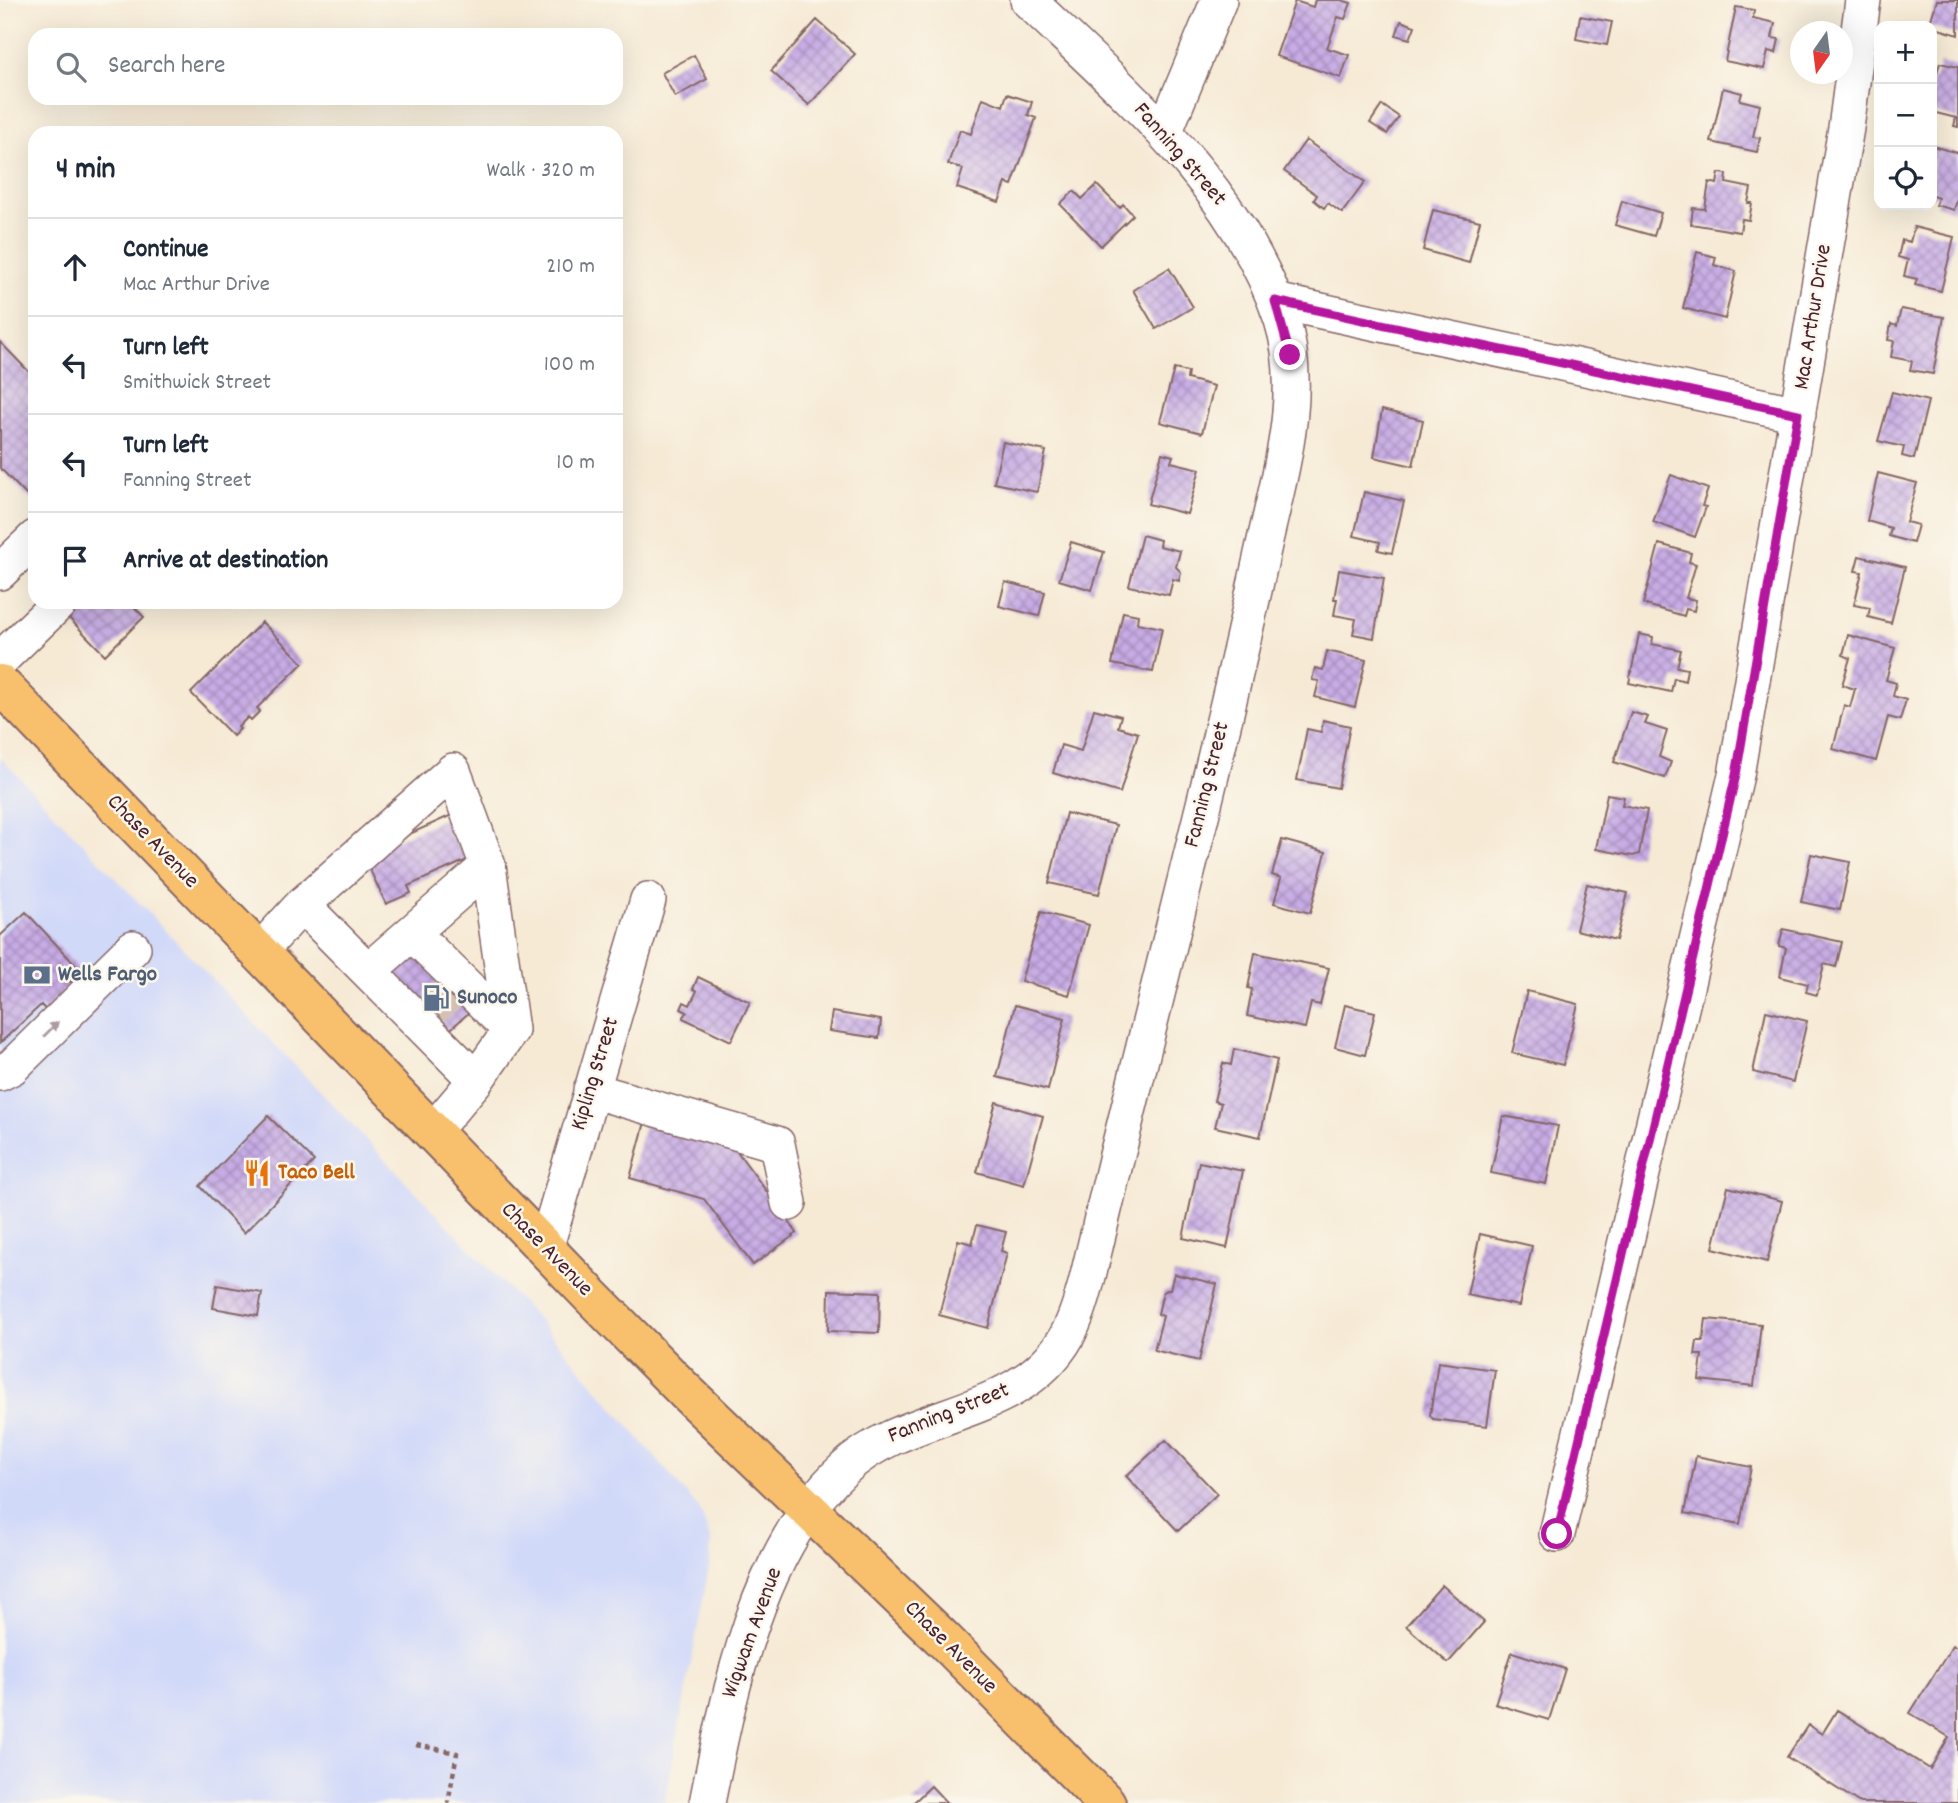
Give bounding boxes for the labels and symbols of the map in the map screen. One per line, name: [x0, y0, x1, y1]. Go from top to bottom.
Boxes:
north arrow: [1790, 21, 1853, 84]
street label: Fanning Street: [1124, 96, 1234, 214]
street label: Mac Arthur Drive: [1786, 242, 1842, 392]
route end: [1274, 339, 1305, 370]
street label: Fanning Street: [1176, 719, 1240, 851]
street label: Chase Avenue: [98, 787, 206, 897]
place label: Wells Fargo: [58, 959, 157, 992]
bank icon: Wells Fargo: [22, 960, 52, 990]
place label: Sunoco: [457, 982, 517, 1015]
fuel station icon: Sunoco: [421, 983, 451, 1013]
street label: Kipling Street: [563, 1013, 629, 1135]
one-way arrow: [43, 1020, 60, 1037]
place label: Taco Bell: [278, 1157, 355, 1190]
restaurant icon: Taco Bell: [242, 1158, 272, 1188]
street label: Chase Avenue: [492, 1195, 600, 1305]
street label: Fanning Street: [883, 1375, 1015, 1453]
route start: [1541, 1518, 1572, 1549]
street label: Wigwam Avenue: [714, 1563, 792, 1703]
street label: Chase Avenue: [896, 1594, 1004, 1702]

